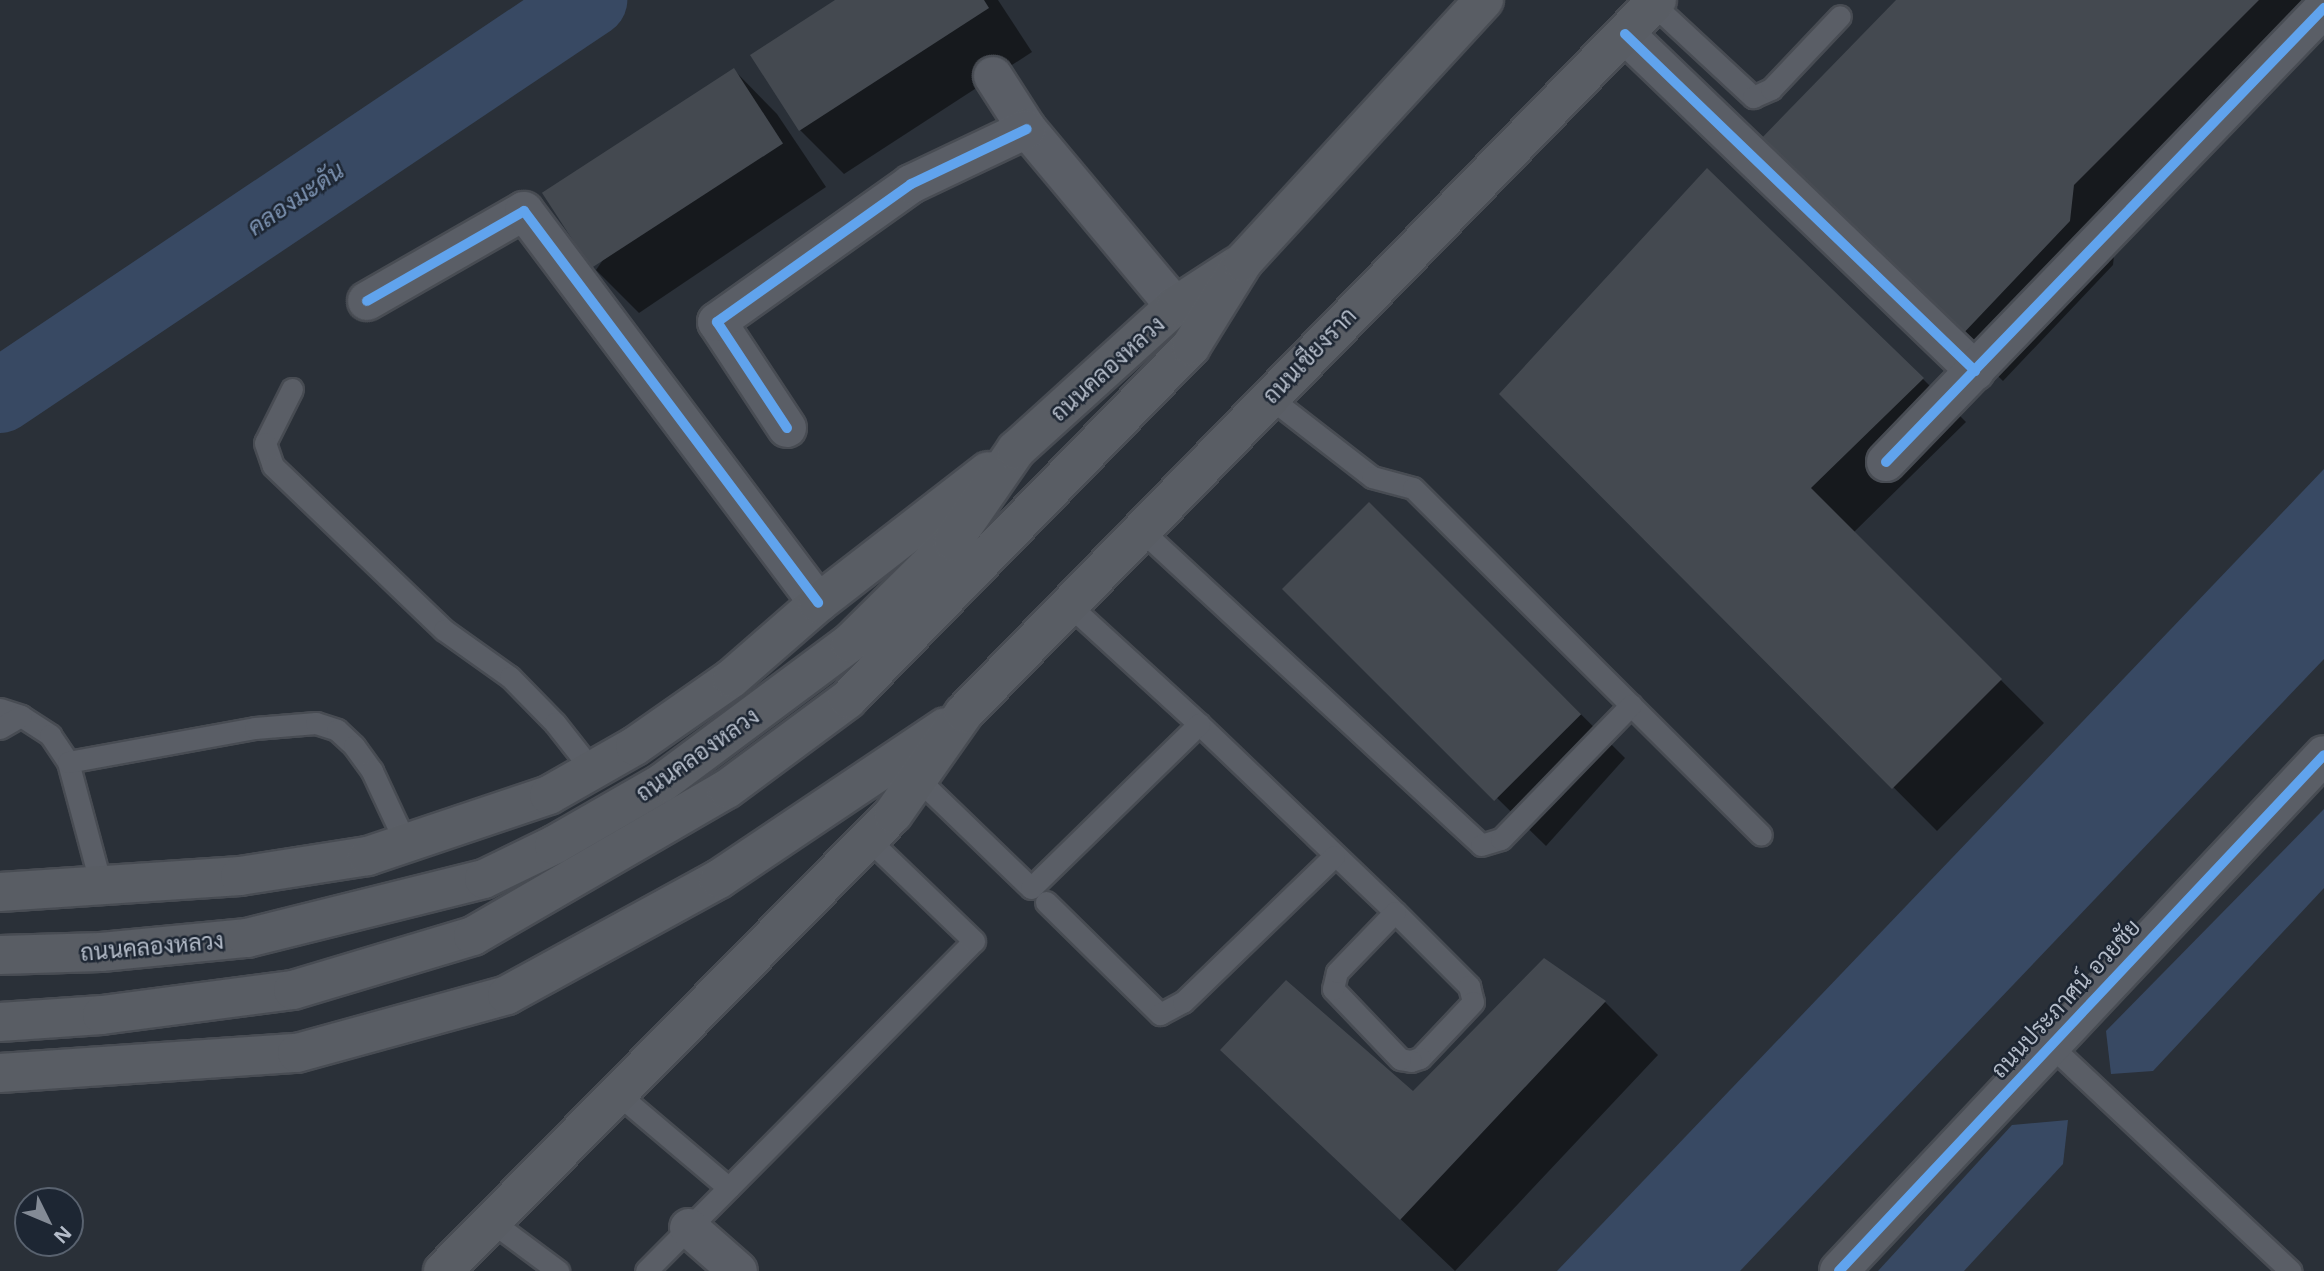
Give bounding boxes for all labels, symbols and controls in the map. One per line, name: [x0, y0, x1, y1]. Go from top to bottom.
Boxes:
water label: คลองมะดัน: [241, 155, 349, 241]
street label: ถนนเชียงราก: [1256, 301, 1362, 409]
street label: ถนนคลองหลวง: [1044, 310, 1170, 426]
street label: ถนนคลองหลวง: [630, 701, 764, 807]
street label: ถนนประภาศน์ อวยชัย: [1985, 913, 2145, 1083]
street label: ถนนคลองหลวง: [79, 926, 225, 966]
north arrow: [14, 1187, 84, 1257]
text: N: [48, 1220, 78, 1249]

